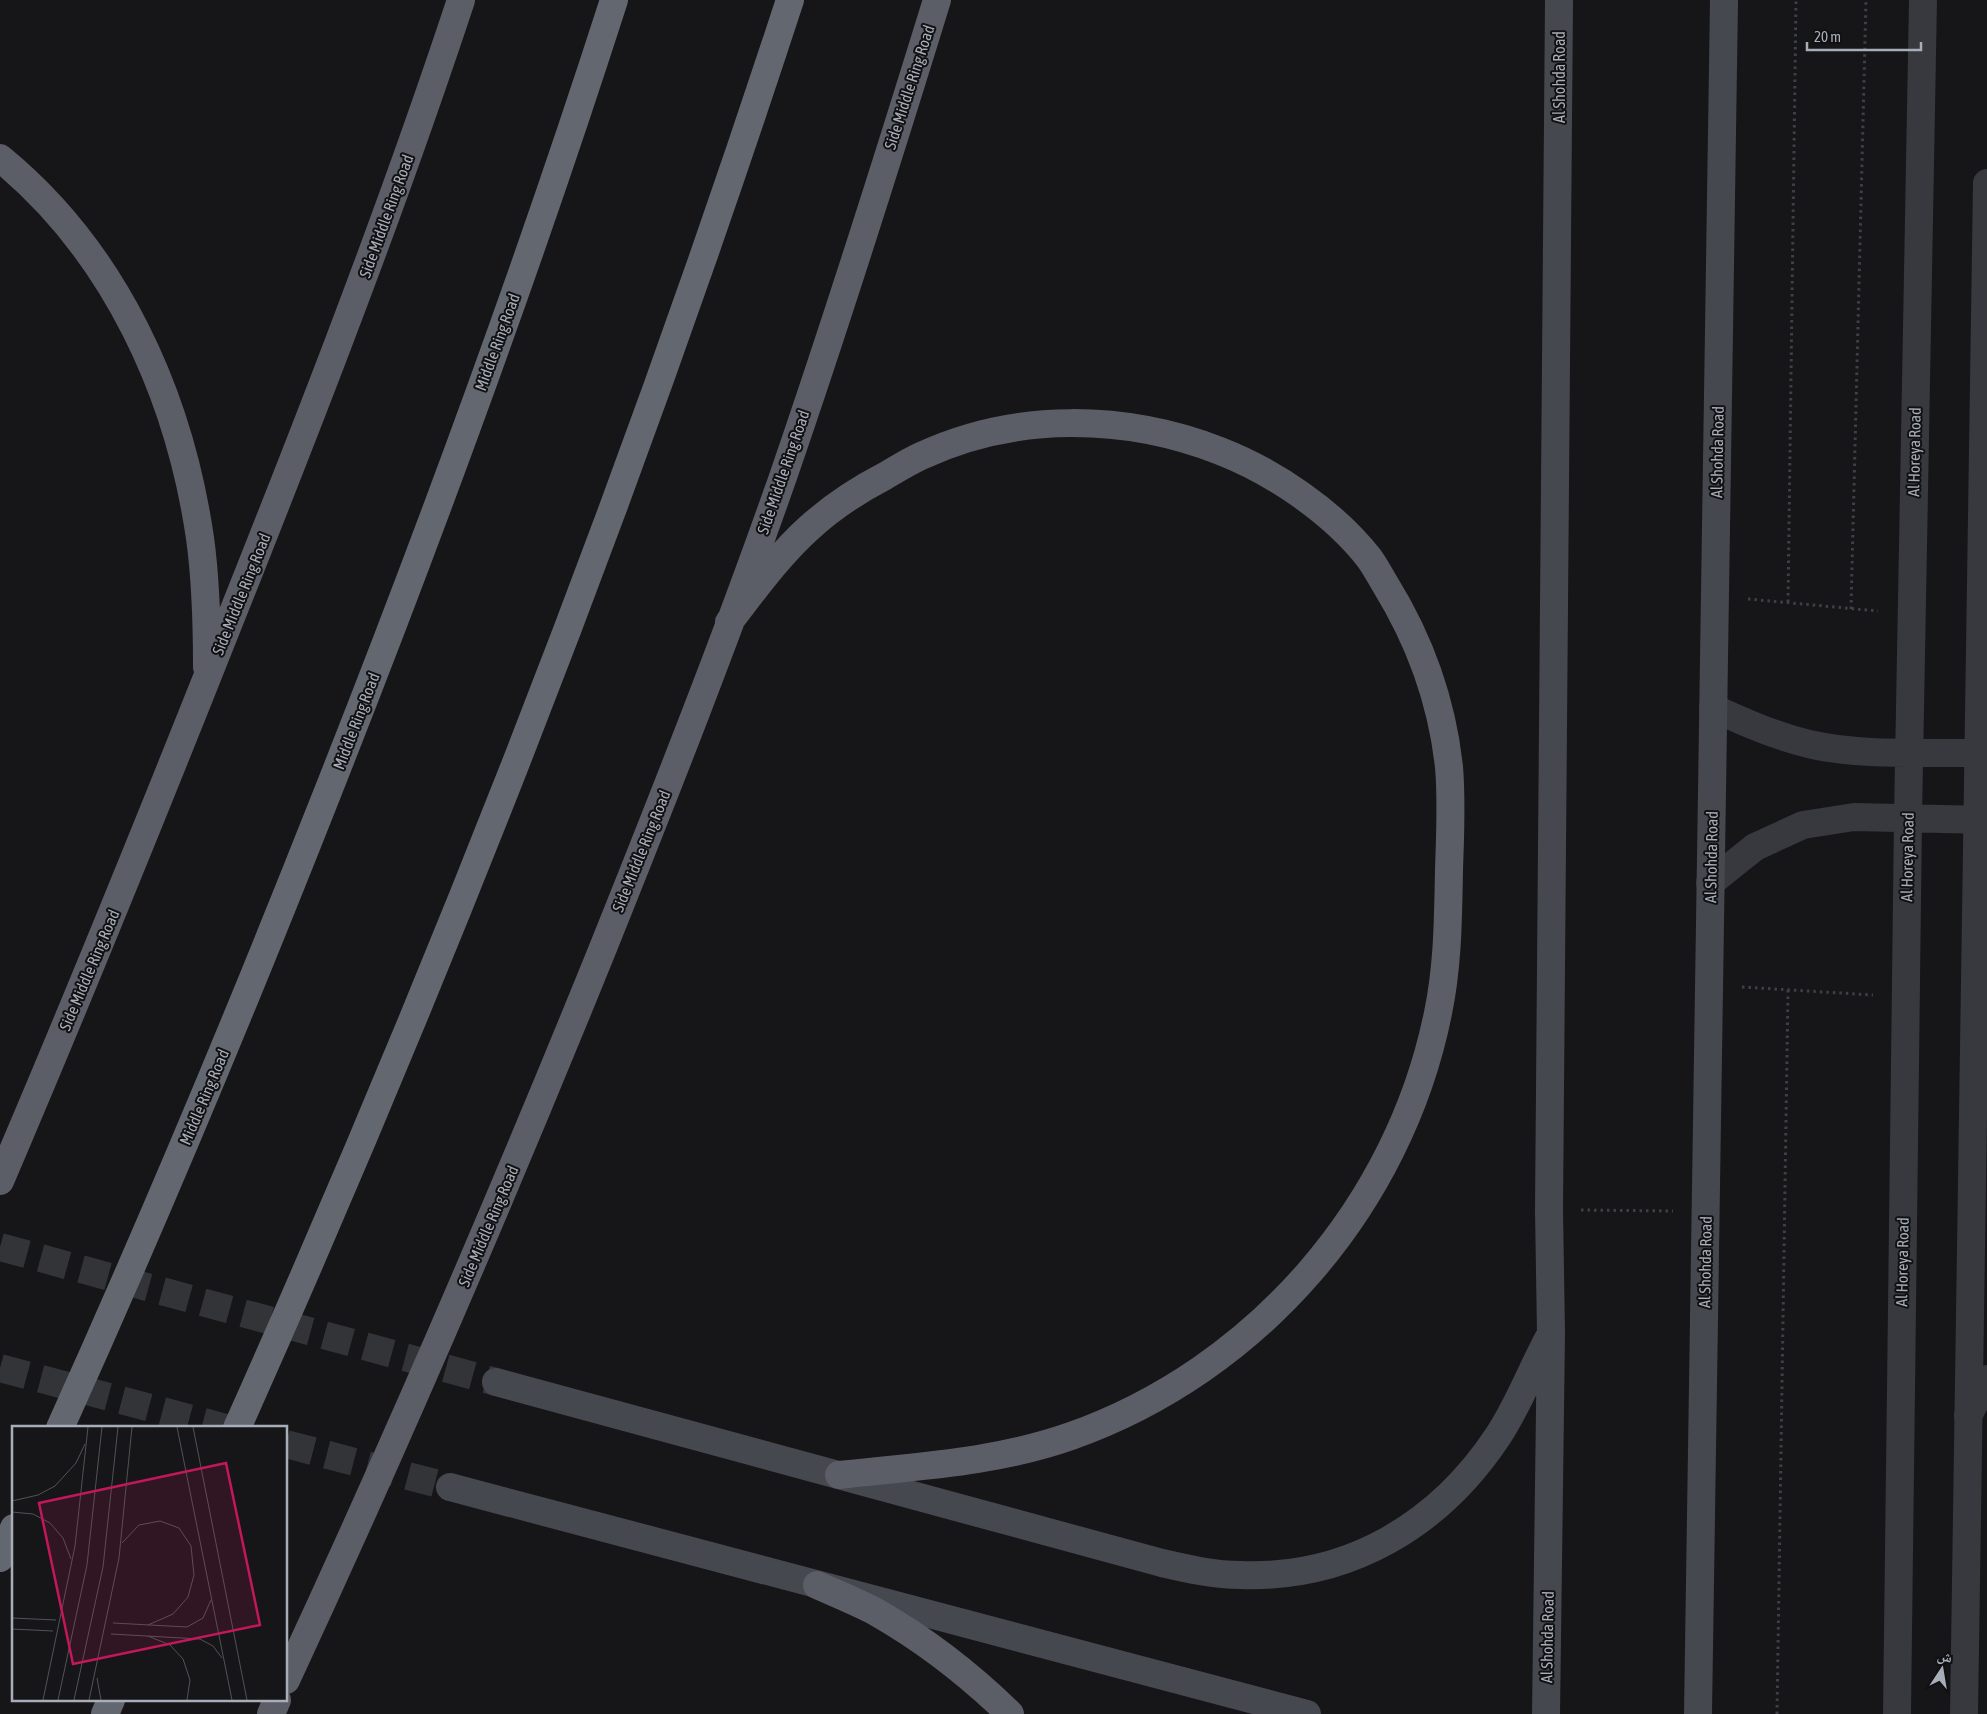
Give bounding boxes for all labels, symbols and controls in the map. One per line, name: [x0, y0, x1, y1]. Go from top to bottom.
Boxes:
scale bar: [1807, 20, 1921, 52]
street label: Side Middle Ring Road: [880, 23, 939, 152]
text: 20 m: [1814, 28, 1841, 45]
street label: Al Shohda Road: [1550, 31, 1568, 123]
street label: Side Middle Ring Road: [355, 152, 418, 280]
street label: Middle Ring Road: [471, 291, 524, 393]
street label: Al Shohda Road: [1707, 406, 1727, 498]
street label: Al Horeya Road: [1904, 407, 1925, 497]
street label: Side Middle Ring Road: [753, 408, 814, 537]
street label: Side Middle Ring Road: [208, 531, 275, 658]
street label: Middle Ring Road: [329, 670, 384, 772]
street label: Side Middle Ring Road: [608, 788, 675, 915]
street label: Al Shohda Road: [1701, 811, 1721, 903]
street label: Al Horeya Road: [1897, 812, 1918, 902]
street label: Side Middle Ring Road: [55, 907, 124, 1034]
street label: Middle Ring Road: [176, 1046, 233, 1148]
street label: Side Middle Ring Road: [454, 1163, 523, 1290]
street label: Al Shohda Road: [1695, 1216, 1715, 1308]
street label: Al Horeya Road: [1892, 1217, 1913, 1307]
inset map: [12, 1426, 288, 1702]
street label: Al Shohda Road: [1537, 1591, 1557, 1683]
north arrow: [1917, 1644, 1967, 1694]
text: ش: [1936, 1647, 1954, 1667]

